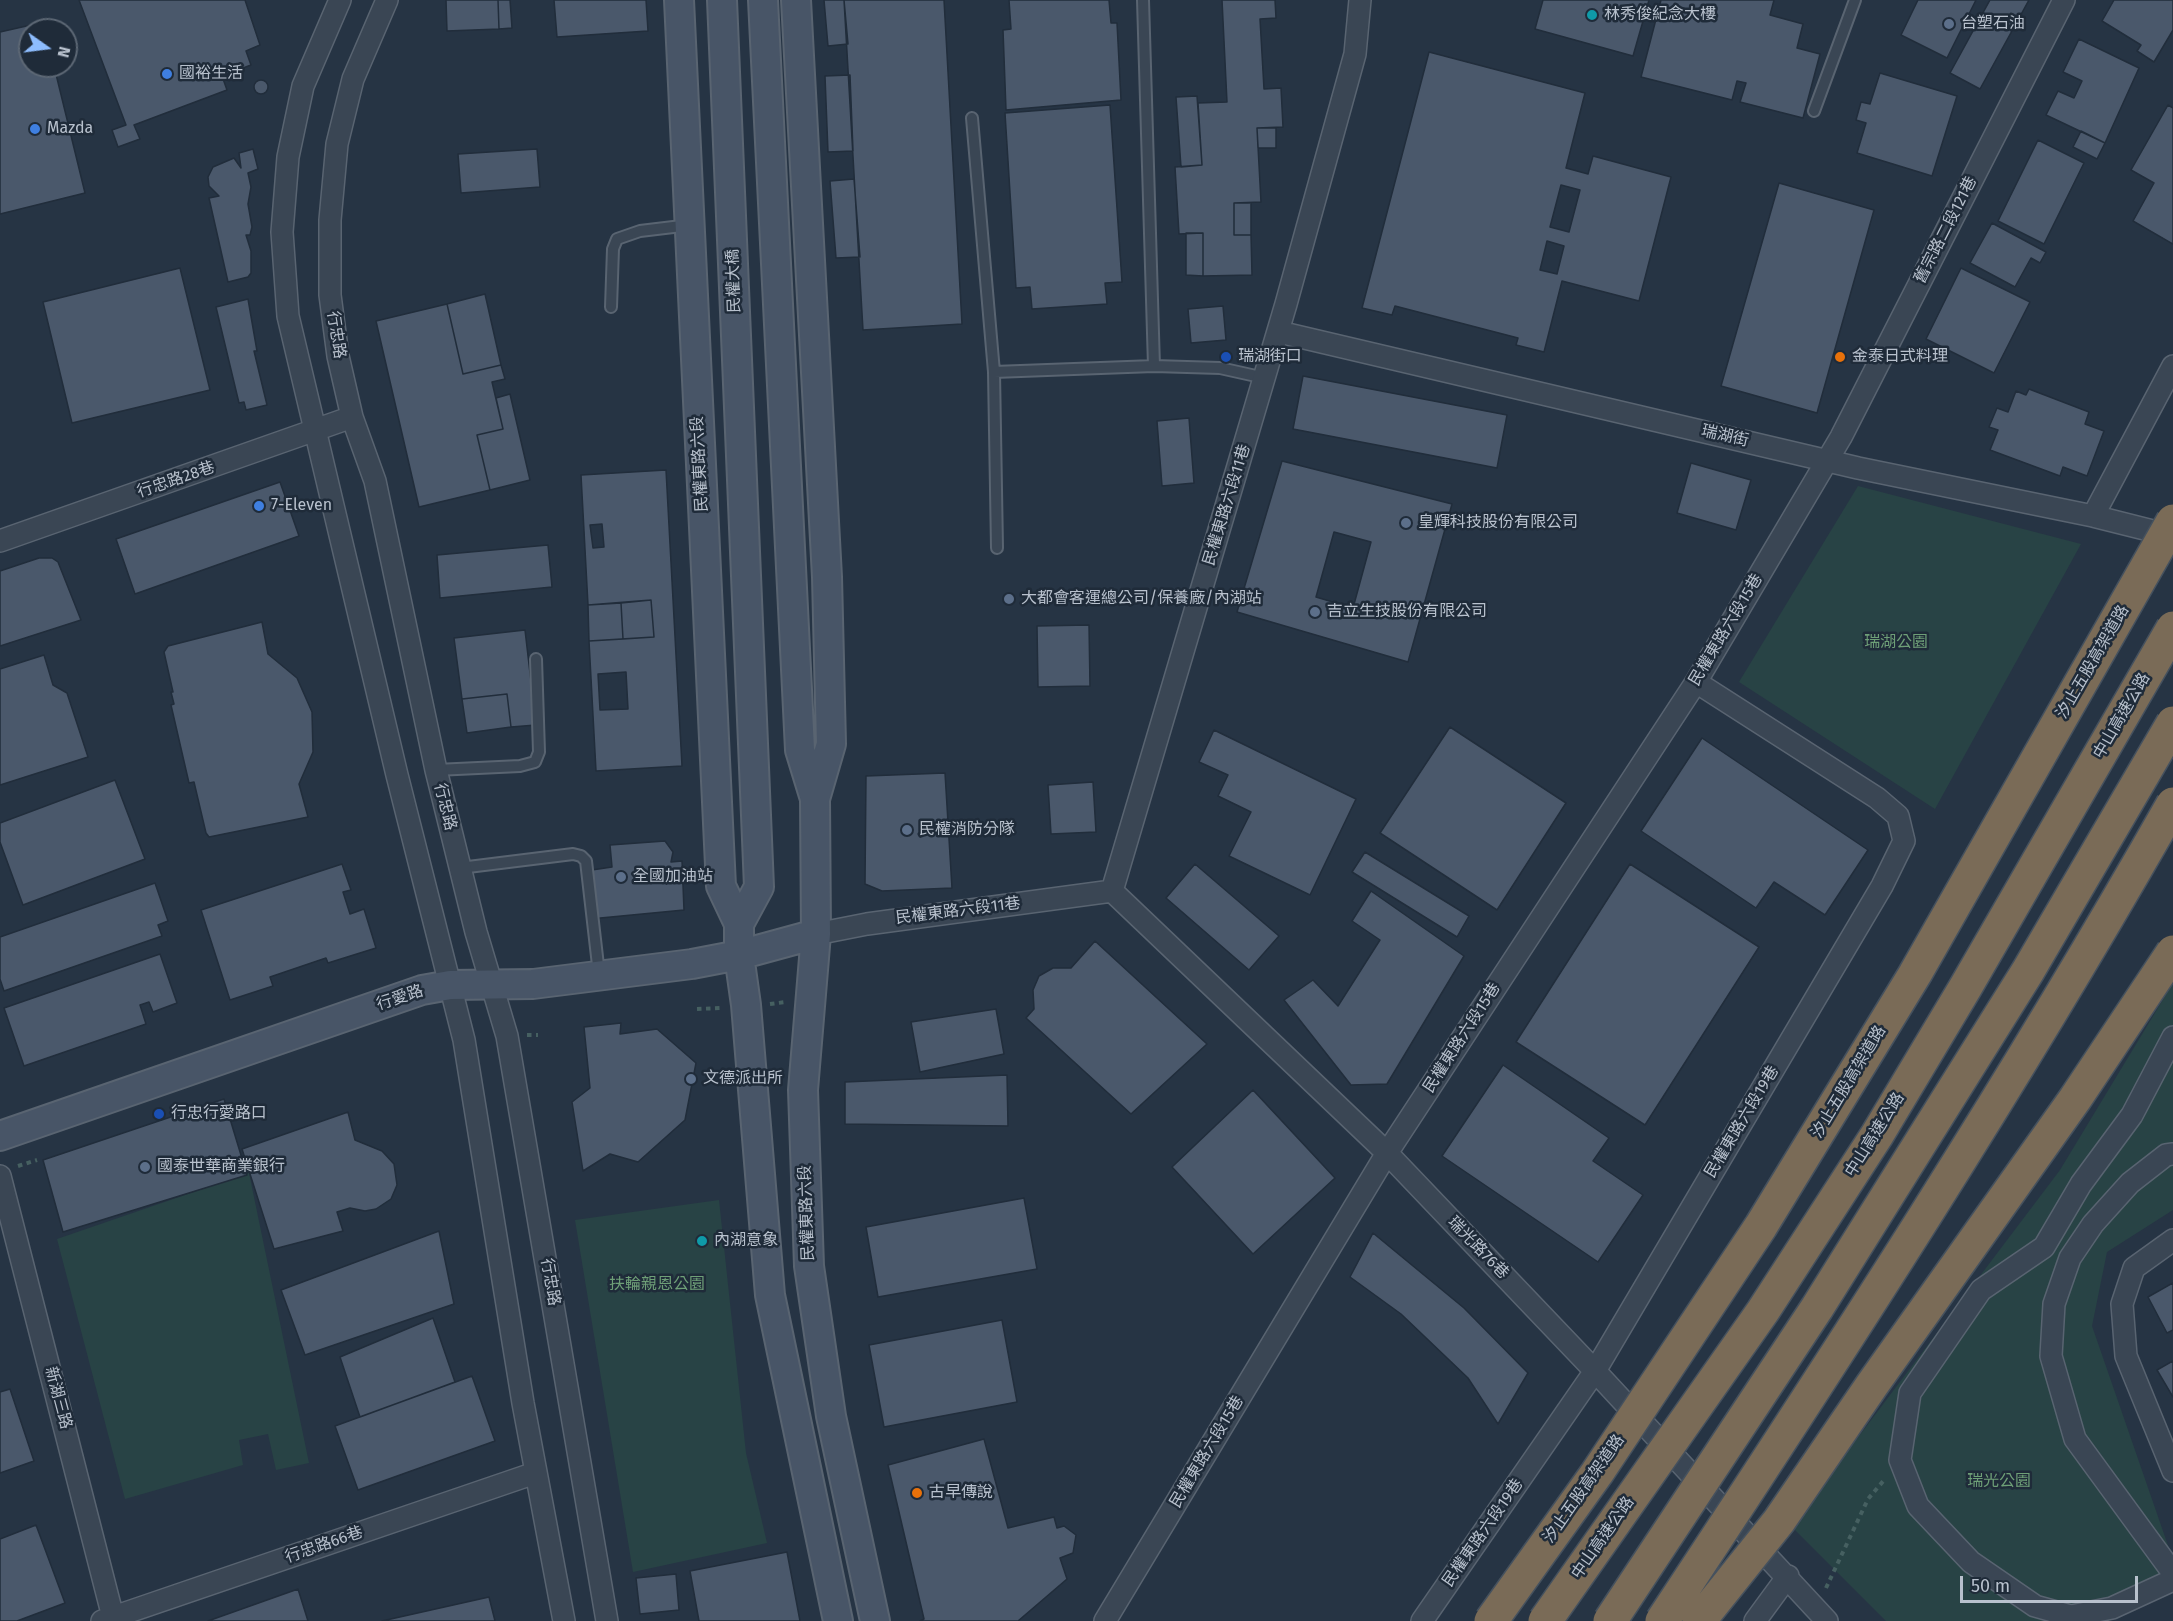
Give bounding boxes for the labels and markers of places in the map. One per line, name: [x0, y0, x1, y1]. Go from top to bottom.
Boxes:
place label: 林秀俊紀念大樓: [1604, 5, 1716, 25]
marker: 林秀俊紀念大樓: [1585, 8, 1599, 22]
place label: 台塑石油: [1961, 14, 2025, 34]
marker: 台塑石油: [1942, 17, 1956, 31]
place label: 國裕生活: [179, 64, 243, 84]
marker: 國裕生活: [160, 67, 174, 81]
place label: Mazda: [47, 119, 93, 139]
marker: Mazda: [28, 122, 42, 136]
place label: 瑞湖街口: [1238, 347, 1302, 367]
place label: 金泰日式料理: [1852, 347, 1948, 367]
marker: 瑞湖街口: [1219, 350, 1233, 364]
marker: 金泰日式料理: [1833, 350, 1847, 364]
place label: 7-Eleven: [271, 496, 332, 516]
marker: 7-Eleven: [252, 499, 266, 513]
place label: 皇輝科技股份有限公司: [1418, 513, 1578, 533]
marker: 皇輝科技股份有限公司: [1399, 516, 1413, 530]
place label: 大都會客運總公司/保養廠/內湖站: [1021, 589, 1262, 609]
marker: 大都會客運總公司/保養廠/內湖站: [1002, 592, 1016, 606]
place label: 吉立生技股份有限公司: [1327, 602, 1487, 622]
marker: 吉立生技股份有限公司: [1308, 605, 1322, 619]
place label: 民權消防分隊: [919, 820, 1015, 840]
marker: 民權消防分隊: [900, 823, 914, 837]
place label: 全國加油站: [633, 867, 713, 887]
marker: 全國加油站: [614, 870, 628, 884]
place label: 文德派出所: [703, 1069, 783, 1089]
marker: 文德派出所: [684, 1072, 698, 1086]
place label: 行忠行愛路口: [171, 1104, 267, 1124]
marker: 行忠行愛路口: [152, 1107, 166, 1121]
place label: 國泰世華商業銀行: [157, 1157, 285, 1177]
marker: 國泰世華商業銀行: [138, 1160, 152, 1174]
place label: 內湖意象: [714, 1231, 778, 1251]
marker: 內湖意象: [695, 1234, 709, 1248]
place label: 古早傳說: [929, 1483, 993, 1503]
marker: 古早傳說: [910, 1486, 924, 1500]

